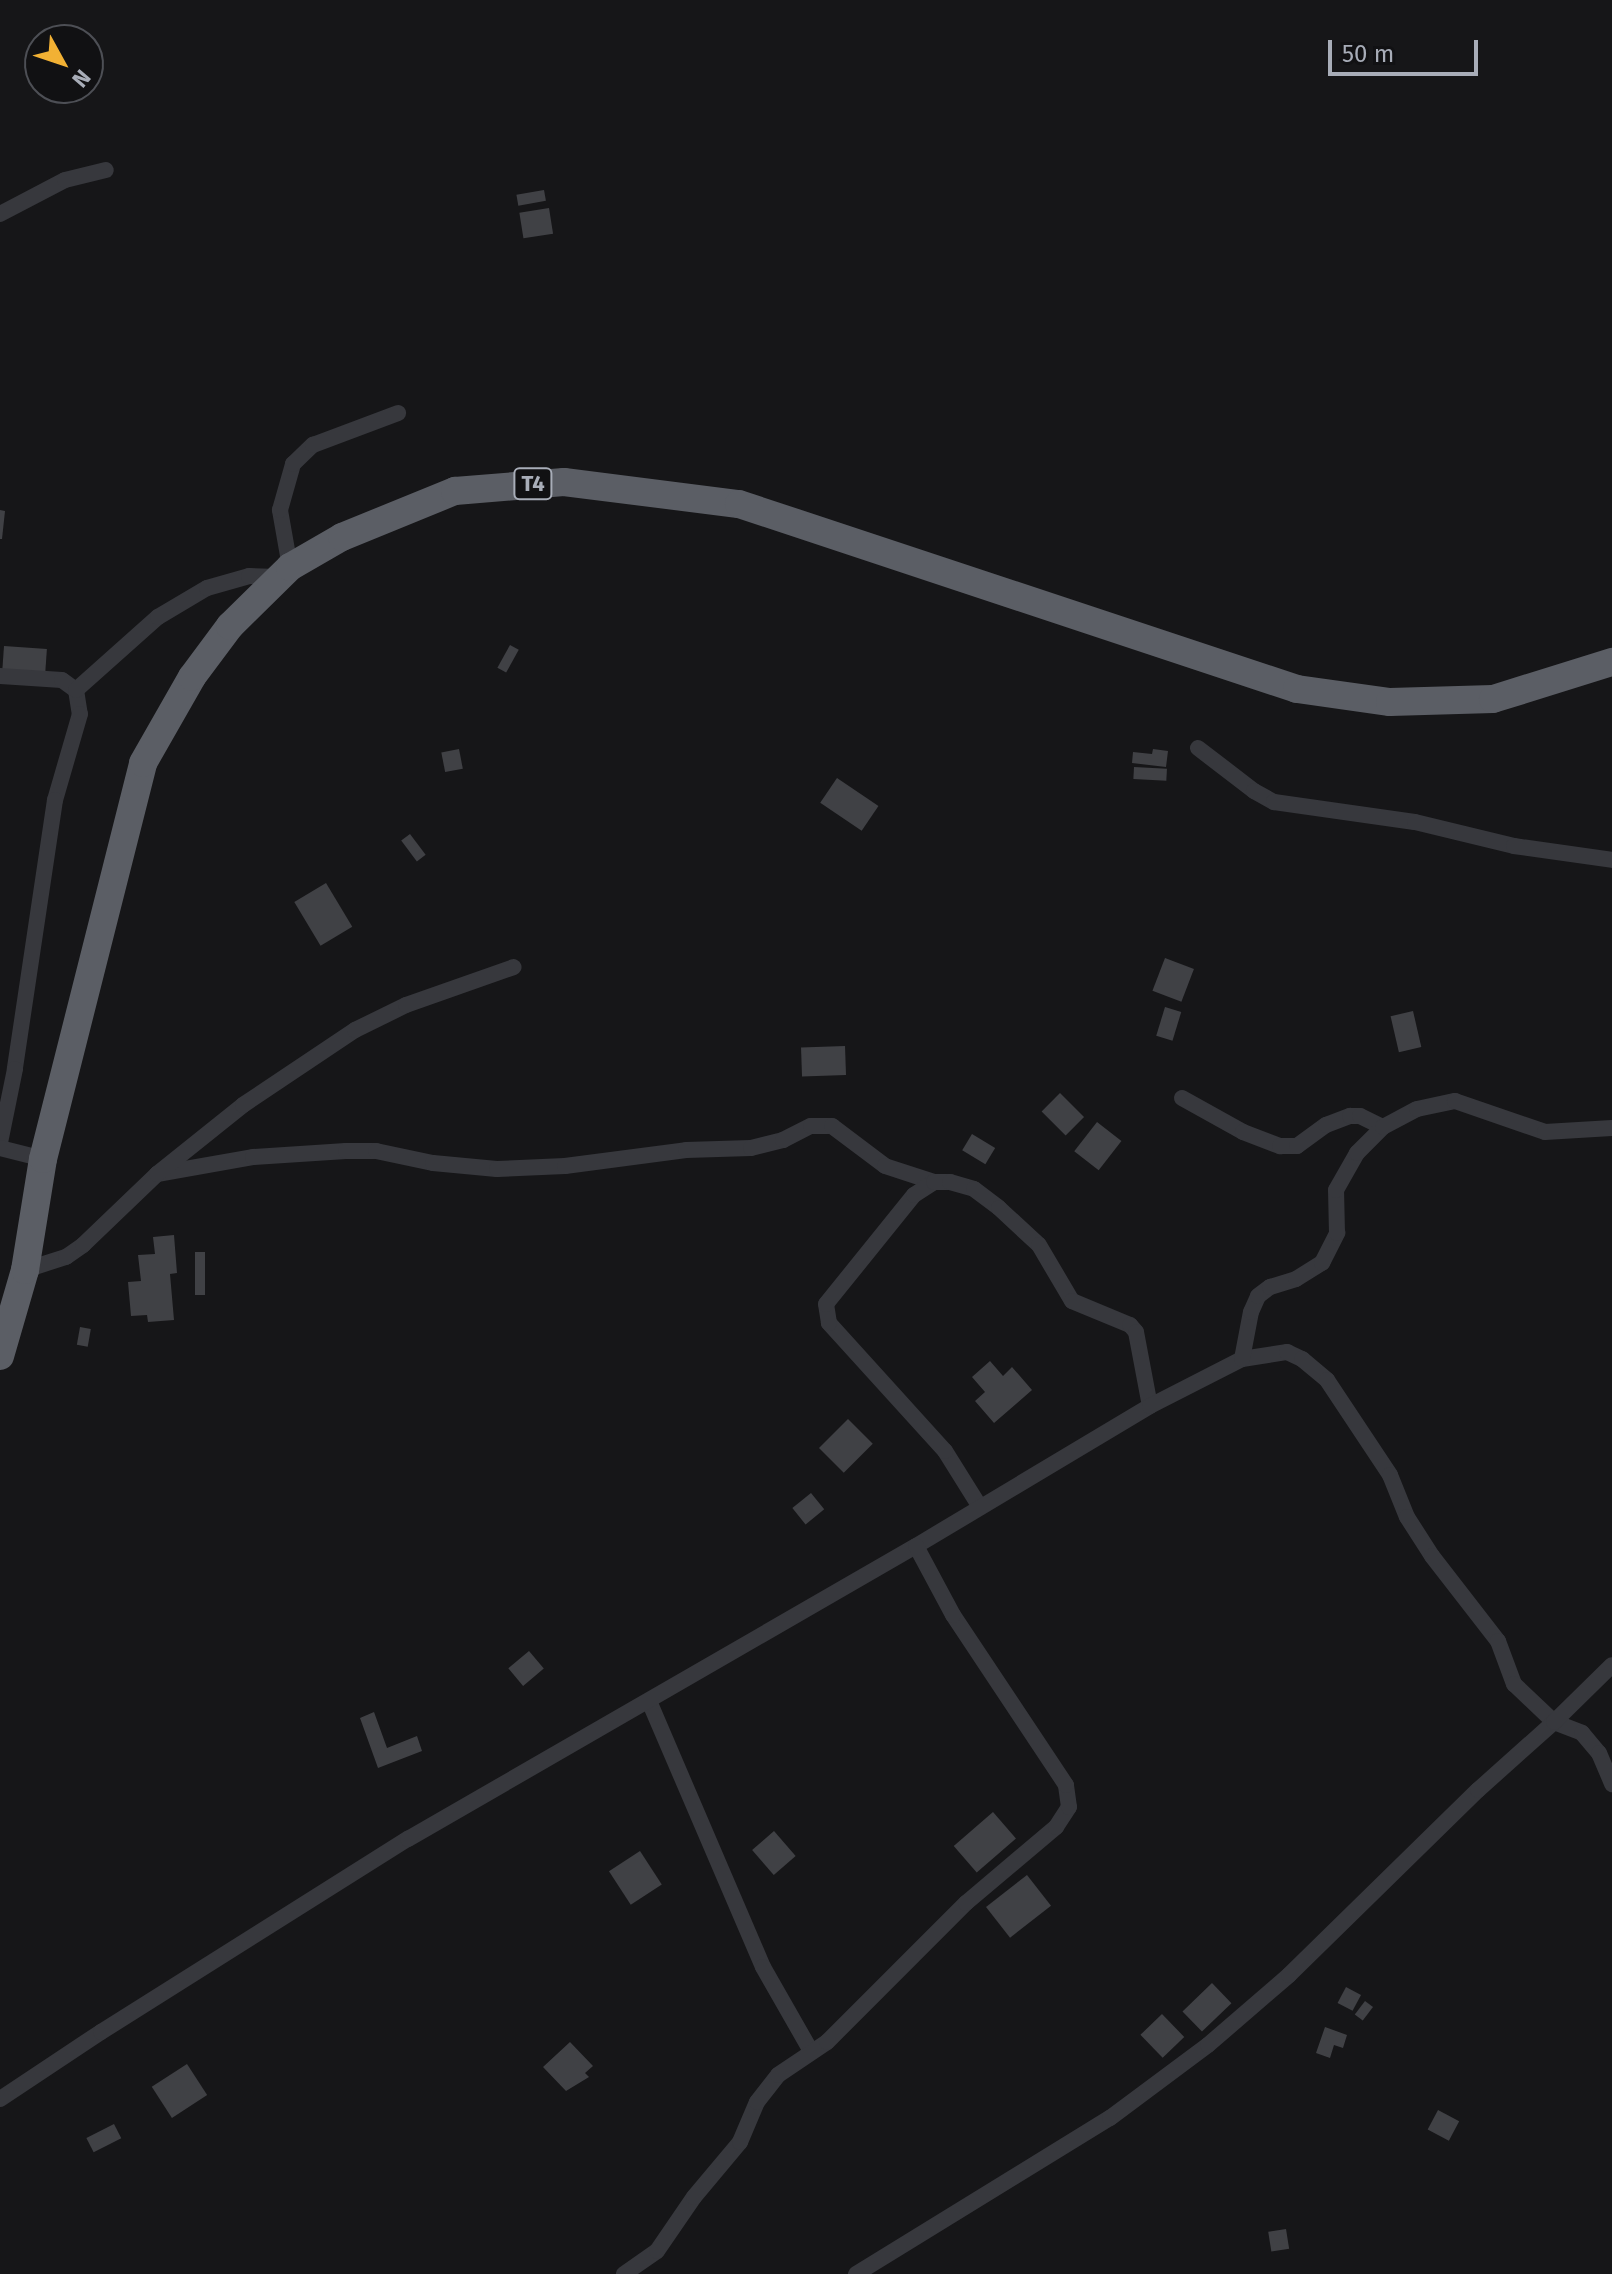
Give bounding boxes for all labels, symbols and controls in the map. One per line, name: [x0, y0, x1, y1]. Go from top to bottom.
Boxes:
north arrow: [24, 24, 104, 104]
scale bar: [1332, 24, 1482, 74]
text: 50 m: [1342, 40, 1394, 68]
text: N: [66, 64, 96, 93]
road number: T4: [513, 466, 553, 502]

